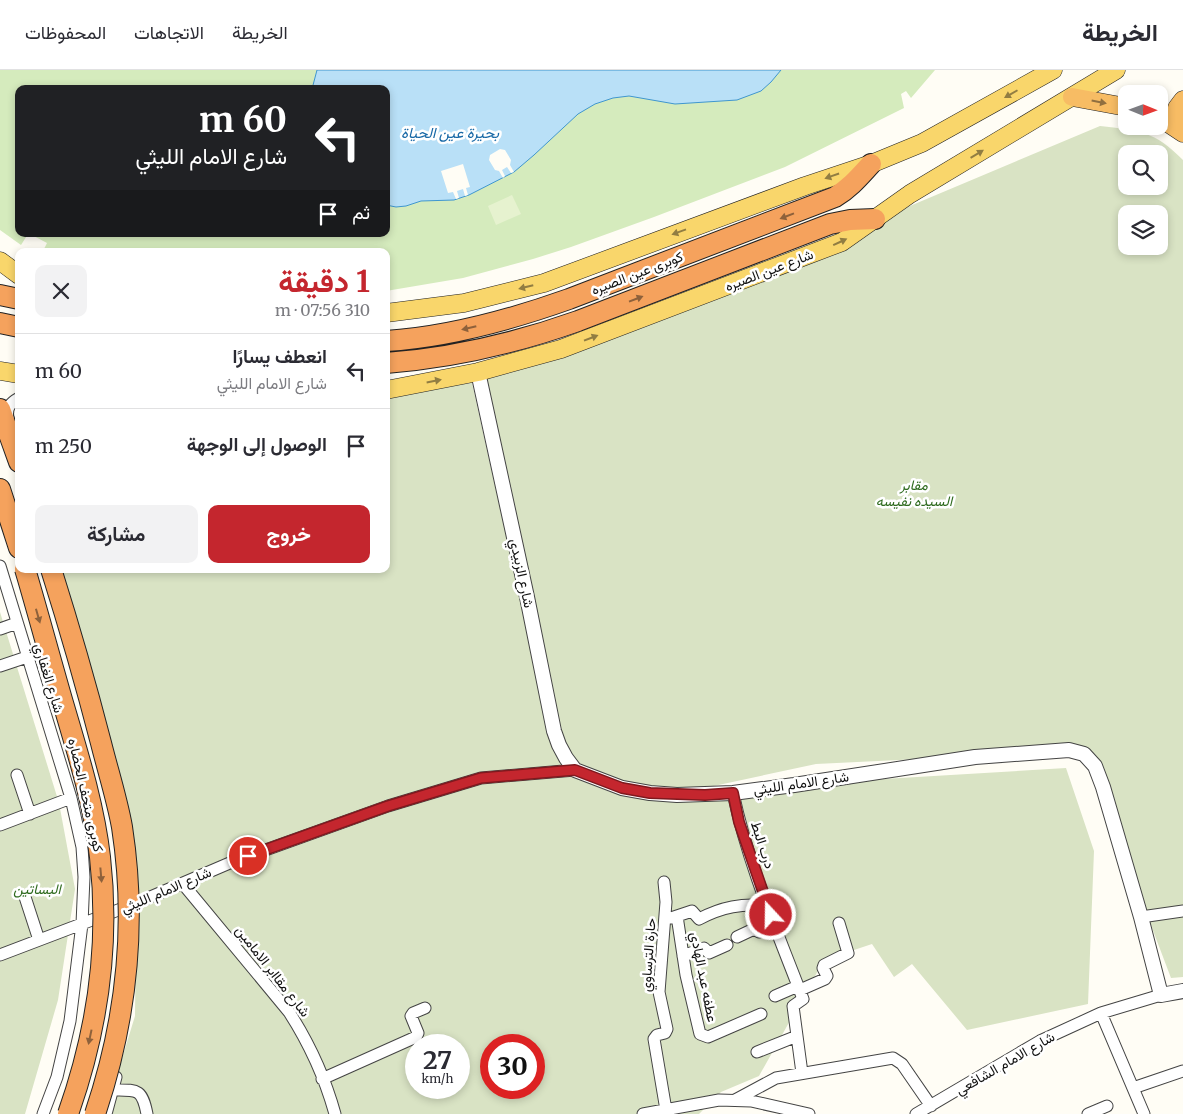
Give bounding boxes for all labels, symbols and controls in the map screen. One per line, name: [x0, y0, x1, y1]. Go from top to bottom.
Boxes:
text: الخريطة: [1082, 17, 1158, 48]
text: المحفوظات: [25, 21, 106, 44]
text: الاتجاهات: [134, 21, 204, 44]
text: الخريطة: [232, 21, 288, 44]
north arrow: [1118, 85, 1168, 135]
map controls: [1118, 85, 1168, 255]
one-way arrow: [1003, 90, 1018, 98]
text: 60 m: [199, 98, 287, 142]
one-way arrow: [1092, 99, 1108, 107]
icon: left: [305, 105, 370, 170]
water label: بحيرة عين الحياة: [401, 123, 499, 142]
text: شارع الامام الليثي: [136, 142, 287, 170]
button: search: [1118, 145, 1168, 195]
one-way arrow: [970, 149, 983, 158]
one-way arrow: [824, 173, 839, 180]
icon: arrive: [314, 200, 342, 228]
text: ثم: [352, 200, 370, 224]
button: layers: [1118, 205, 1168, 255]
one-way arrow: [779, 213, 794, 220]
one-way arrow: [671, 228, 686, 236]
one-way arrow: [833, 238, 847, 246]
street label: شارع عين الصيره: [722, 245, 817, 297]
street label: كوبرى عين الصيره: [588, 247, 686, 299]
text: 1 دقيقة: [278, 262, 370, 300]
button: close: [35, 265, 87, 317]
one-way arrow: [519, 283, 534, 291]
one-way arrow: [629, 295, 644, 303]
text: 310 m · 07:56: [275, 300, 370, 320]
one-way arrow: [461, 324, 476, 332]
one-way arrow: [583, 334, 598, 341]
text: انعطف يسارًا: [233, 344, 327, 368]
icon: left: [342, 357, 370, 385]
text: 60 m: [35, 359, 82, 383]
text: شارع الامام الليثي: [217, 373, 327, 393]
one-way arrow: [427, 377, 442, 385]
text: الوصول إلى الوجهة: [187, 432, 327, 456]
icon: arrive: [342, 432, 370, 460]
text: 250 m: [35, 434, 92, 458]
park label: مقابر السيده نفيسه: [876, 476, 954, 510]
button: مشاركة: [35, 505, 198, 563]
button: خروج: [208, 505, 370, 563]
street label: شارع الزبيدي: [503, 537, 538, 610]
one-way arrow: [35, 608, 43, 623]
street label: شارع الغفاري: [27, 641, 68, 716]
street label: كوبرى متحف الحضاره: [64, 736, 108, 854]
street label: شارع الامام الليثي: [752, 767, 850, 802]
street label: درب البط: [747, 819, 779, 871]
pin: [227, 835, 269, 877]
icon: arrive: [234, 842, 262, 870]
street label: شارع الامام الليثي: [118, 863, 215, 920]
one-way arrow: [98, 867, 106, 883]
park label: البساتين: [13, 880, 63, 898]
position arrow: [744, 888, 796, 940]
street label: حارة الترساوي: [636, 917, 663, 993]
street label: شارع مقاابر الامامين: [230, 922, 314, 1022]
street label: عطفه عبد الهادي: [683, 930, 722, 1024]
street label: شارع الامام الشافعي: [952, 1027, 1059, 1101]
one-way arrow: [86, 1029, 94, 1045]
speed limit sign: 30: [480, 1034, 545, 1099]
text: 27: [423, 1044, 452, 1076]
text: km/h: [422, 1071, 453, 1086]

